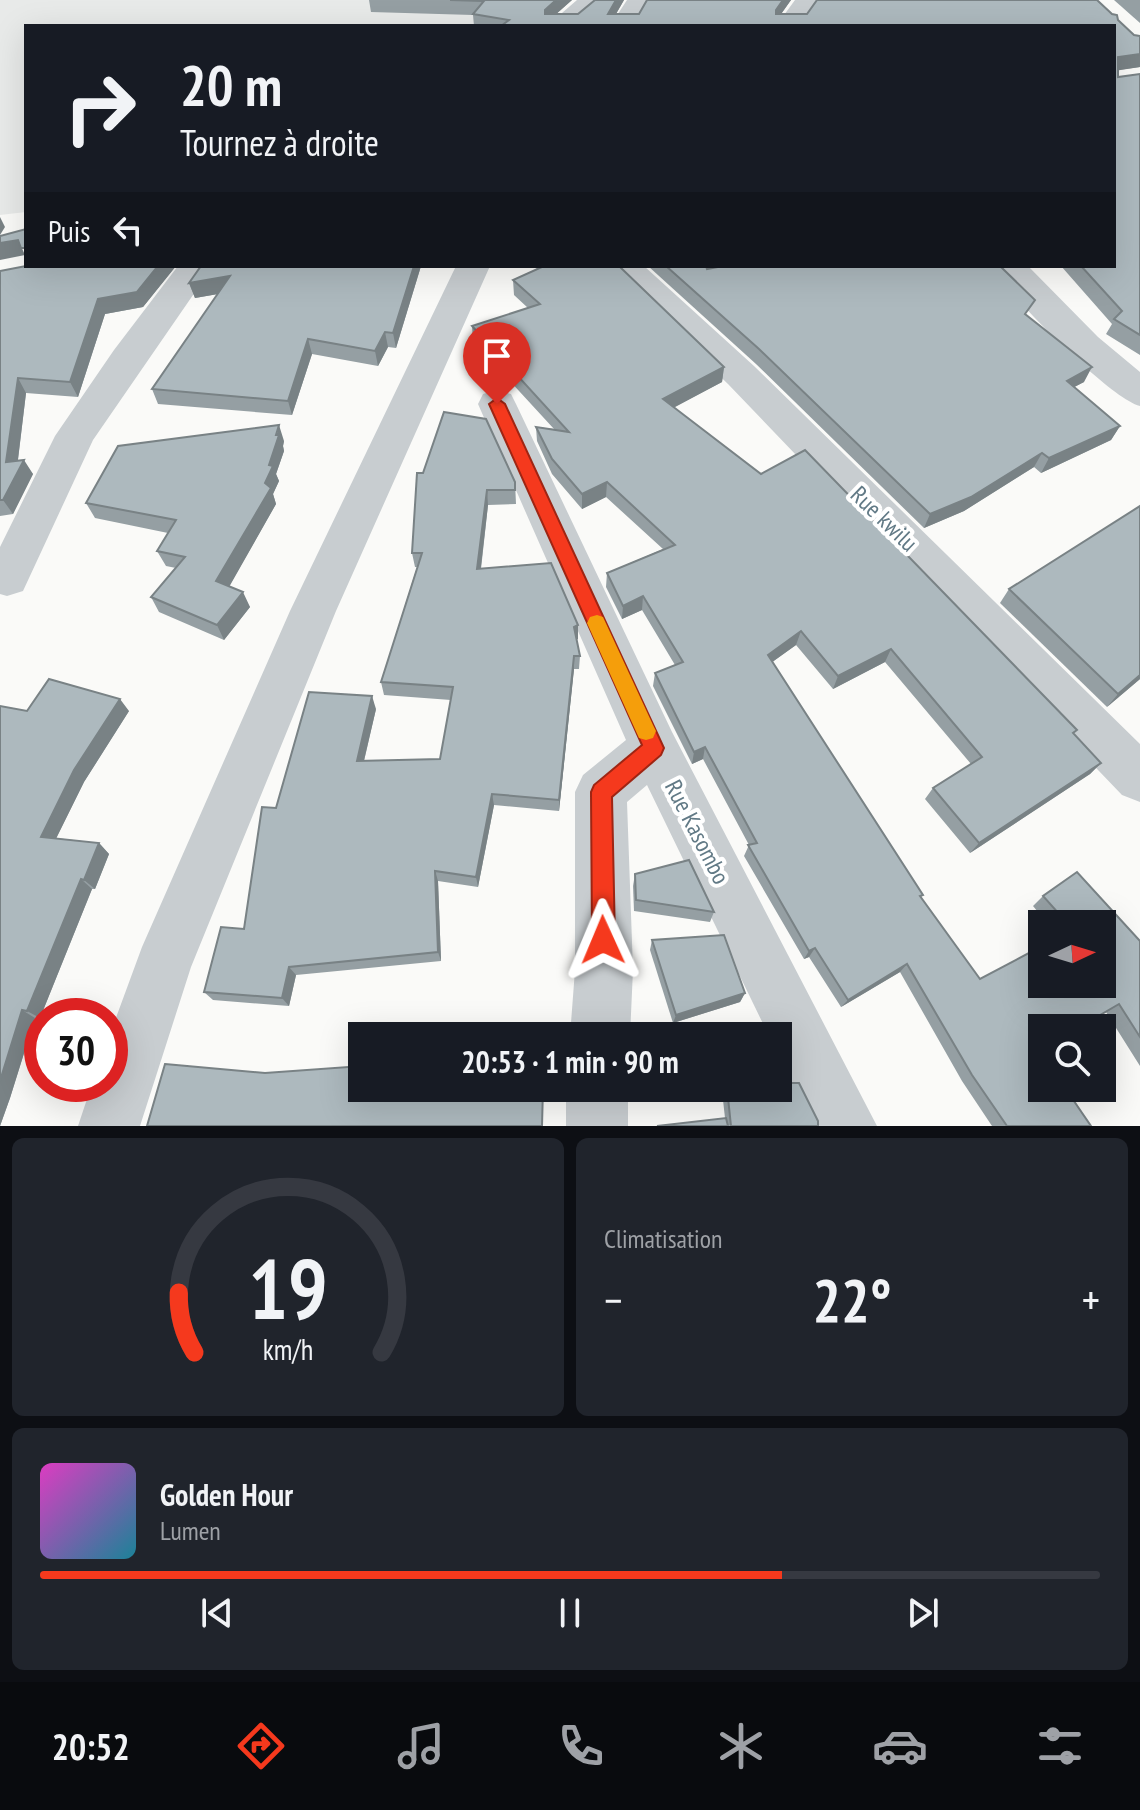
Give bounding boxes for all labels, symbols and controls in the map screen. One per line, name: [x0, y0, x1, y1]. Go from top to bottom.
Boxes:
text: 20 m: [180, 49, 282, 121]
icon: right: [48, 56, 152, 160]
text: Tournez à droite: [180, 119, 379, 166]
icon: left: [106, 208, 150, 252]
text: Puis: [48, 211, 90, 250]
pin: [463, 322, 531, 404]
icon: arrive: [475, 334, 519, 378]
street label: Rue kwilu: [844, 479, 924, 558]
street label: Rue Kasombo: [658, 774, 737, 889]
position arrow: [561, 898, 645, 982]
north arrow: [1028, 910, 1116, 998]
map controls: [1028, 910, 1116, 1102]
speed limit sign: 30: [24, 998, 128, 1102]
button: search: [1028, 1014, 1116, 1102]
text: 20:53 · 1 min · 90 m: [461, 1042, 679, 1081]
text: Climatisation: [604, 1222, 722, 1255]
text: 19: [248, 1234, 328, 1342]
text: 22°: [812, 1261, 892, 1339]
text: −: [604, 1271, 622, 1328]
text: +: [1082, 1271, 1100, 1328]
text: km/h: [263, 1331, 313, 1368]
text: Golden Hour: [160, 1475, 293, 1514]
text: Lumen: [160, 1514, 221, 1547]
icon: previous: [195, 1591, 239, 1635]
icon: pause: [548, 1591, 592, 1635]
icon: next: [901, 1591, 945, 1635]
icon: directions: [233, 1718, 289, 1774]
icon: music: [393, 1718, 449, 1774]
icon: phone: [553, 1718, 609, 1774]
icon: climate: [713, 1718, 769, 1774]
icon: car: [872, 1718, 928, 1774]
icon: filters: [1032, 1718, 1088, 1774]
text: 20:52: [52, 1723, 130, 1770]

